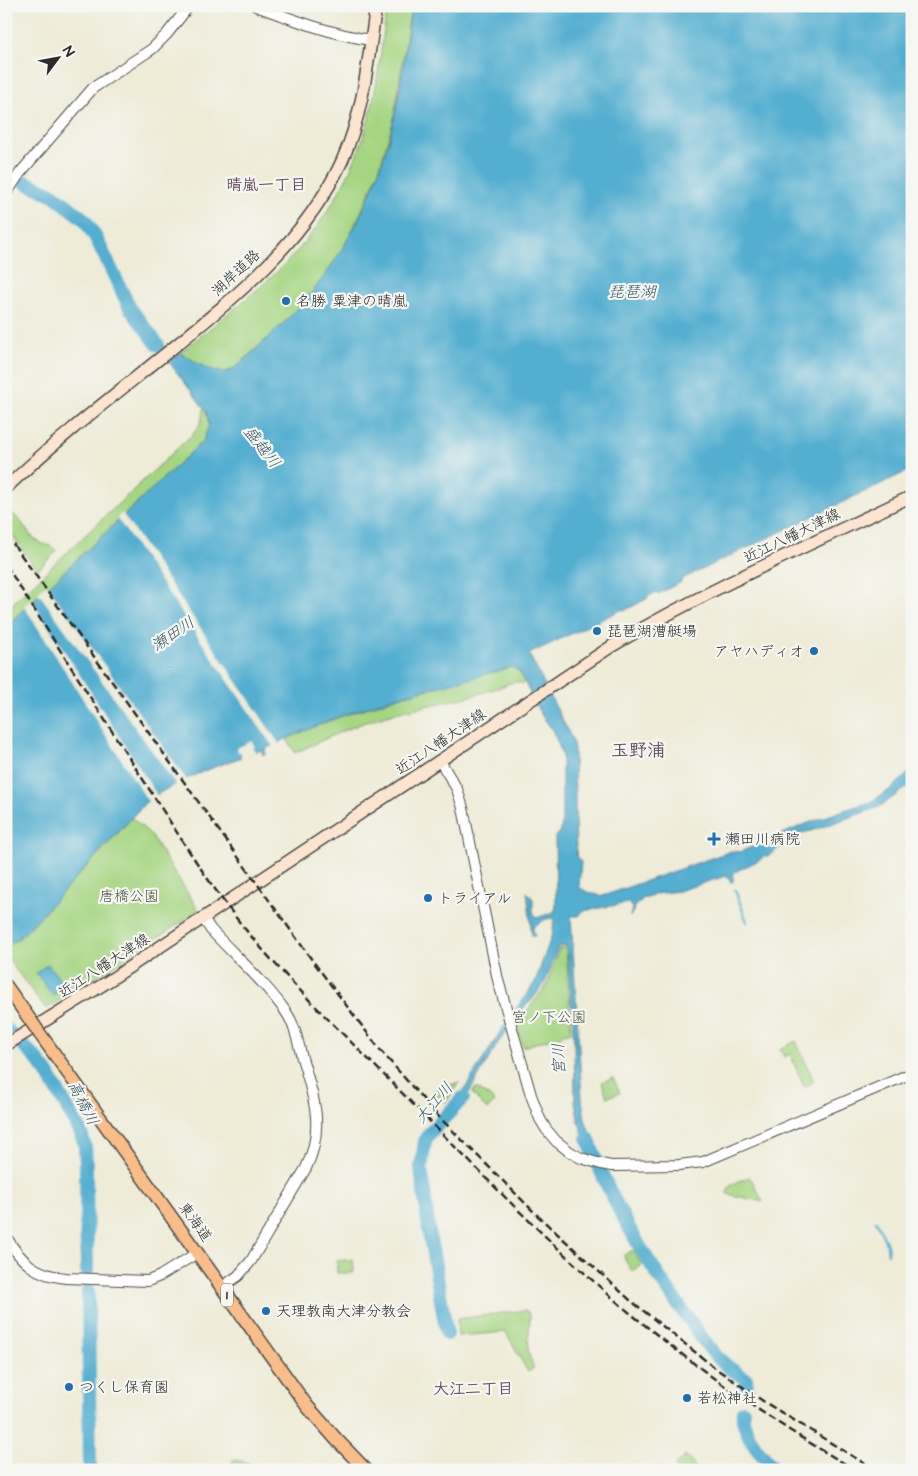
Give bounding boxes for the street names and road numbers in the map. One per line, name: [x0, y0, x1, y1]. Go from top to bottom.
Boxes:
street label: 湖岸道路: [207, 245, 265, 301]
street label: 近江八幡大津線: [740, 504, 844, 568]
street label: 近江八幡大津線: [392, 704, 490, 780]
street label: 近江八幡大津線: [54, 929, 154, 1003]
street label: 東海道: [173, 1198, 217, 1246]
road number: 1: [221, 1284, 233, 1306]

